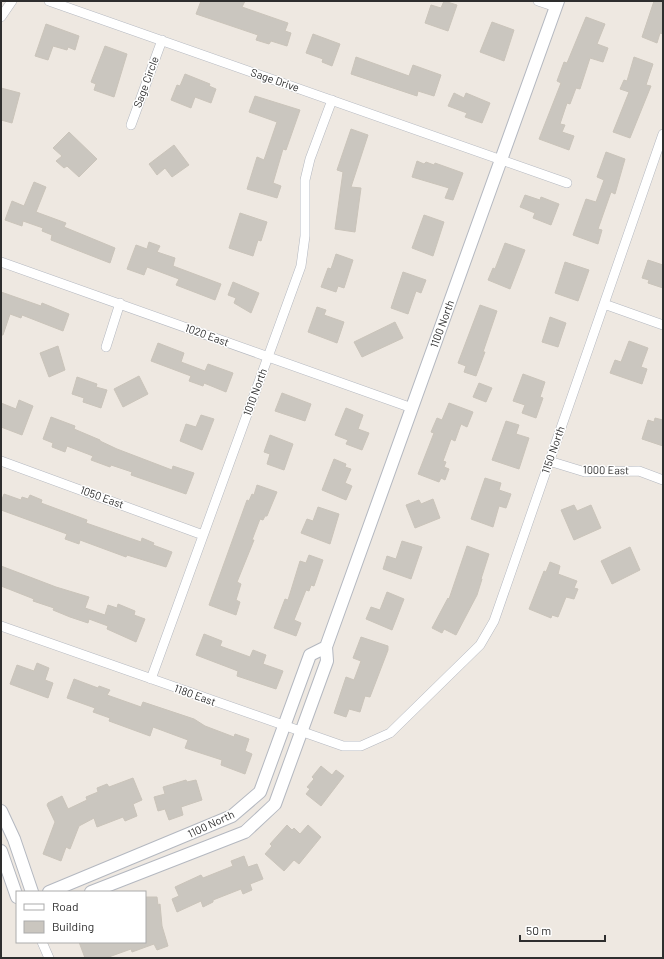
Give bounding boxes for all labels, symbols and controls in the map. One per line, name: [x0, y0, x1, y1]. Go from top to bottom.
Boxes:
street label: Sage Circle: [130, 54, 161, 109]
street label: Sage Drive: [249, 65, 301, 94]
street label: 1100 North: [427, 298, 456, 349]
street label: 1020 East: [183, 321, 231, 348]
street label: 1010 North: [240, 366, 269, 417]
street label: 1150 North: [538, 424, 567, 475]
street label: 1000 East: [583, 463, 629, 476]
street label: 1050 East: [78, 483, 126, 510]
street label: 1180 East: [173, 681, 218, 708]
street label: 1100 North: [185, 807, 236, 840]
legend: [16, 891, 146, 943]
text: Road: [52, 899, 79, 913]
scale bar: [520, 917, 605, 943]
text: Building: [52, 919, 94, 933]
text: 50 m: [526, 923, 551, 937]

